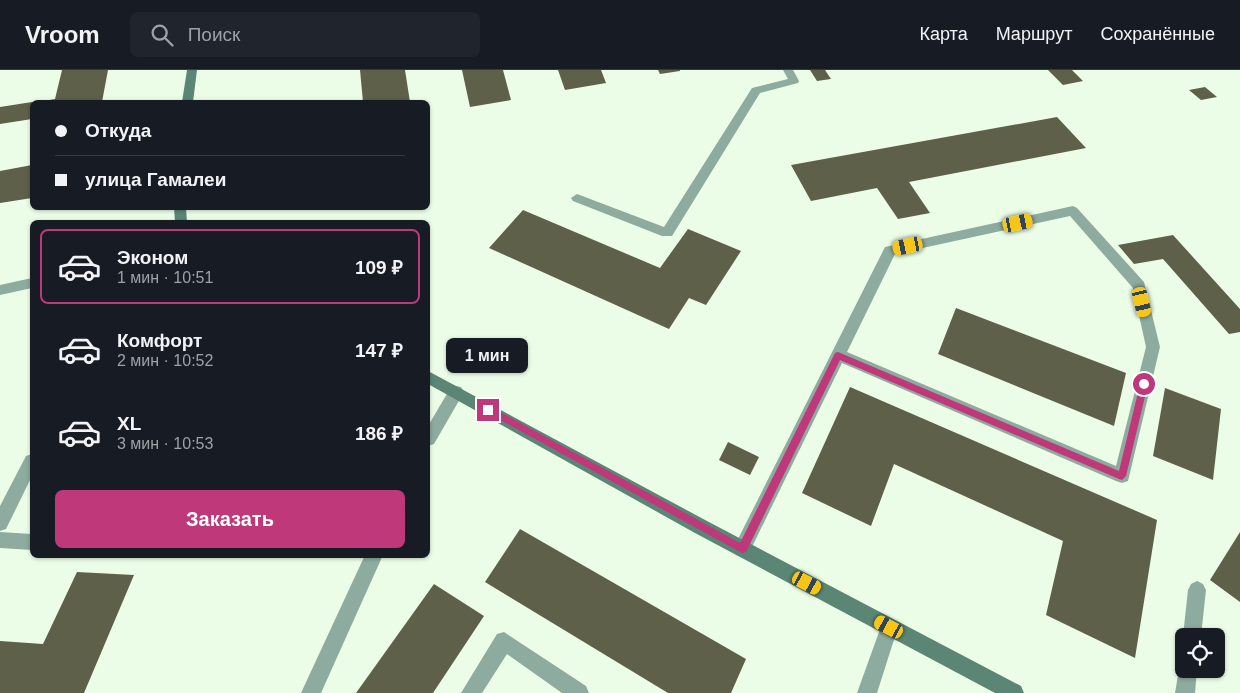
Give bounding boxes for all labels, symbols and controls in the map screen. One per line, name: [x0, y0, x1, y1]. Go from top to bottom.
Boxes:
search box: [130, 12, 480, 57]
text: Vroom: [25, 21, 100, 48]
icon: search: [148, 21, 176, 49]
text: Поиск: [188, 24, 240, 45]
text: Карта: [920, 24, 968, 44]
text: Маршрут: [996, 24, 1072, 44]
text: Сохранённые: [1100, 24, 1215, 44]
text: Откуда: [85, 120, 151, 141]
text: улица Гамалеи: [85, 169, 226, 190]
car: [1001, 213, 1034, 233]
car: [891, 236, 924, 256]
icon: car: [57, 244, 102, 289]
text: Эконом: [117, 247, 188, 268]
text: 109 ₽: [355, 257, 403, 278]
text: 1 мин · 10:51: [117, 269, 213, 286]
car: [1131, 286, 1152, 318]
icon: car: [57, 327, 102, 372]
text: Комфорт: [117, 330, 202, 351]
callout: 1 мин: [447, 338, 529, 372]
text: 147 ₽: [355, 340, 403, 361]
text: 1 мин: [465, 347, 509, 364]
text: 2 мин · 10:52: [117, 352, 213, 369]
route start: [1133, 373, 1155, 395]
route end: [477, 399, 499, 421]
icon: car: [57, 410, 102, 455]
text: XL: [117, 413, 141, 434]
text: 186 ₽: [355, 423, 403, 444]
text: 3 мин · 10:53: [117, 435, 213, 452]
button: Заказать: [55, 490, 405, 548]
car: [790, 569, 823, 597]
car: [872, 613, 905, 641]
map controls: [1175, 628, 1225, 678]
button: locate: [1175, 628, 1225, 678]

